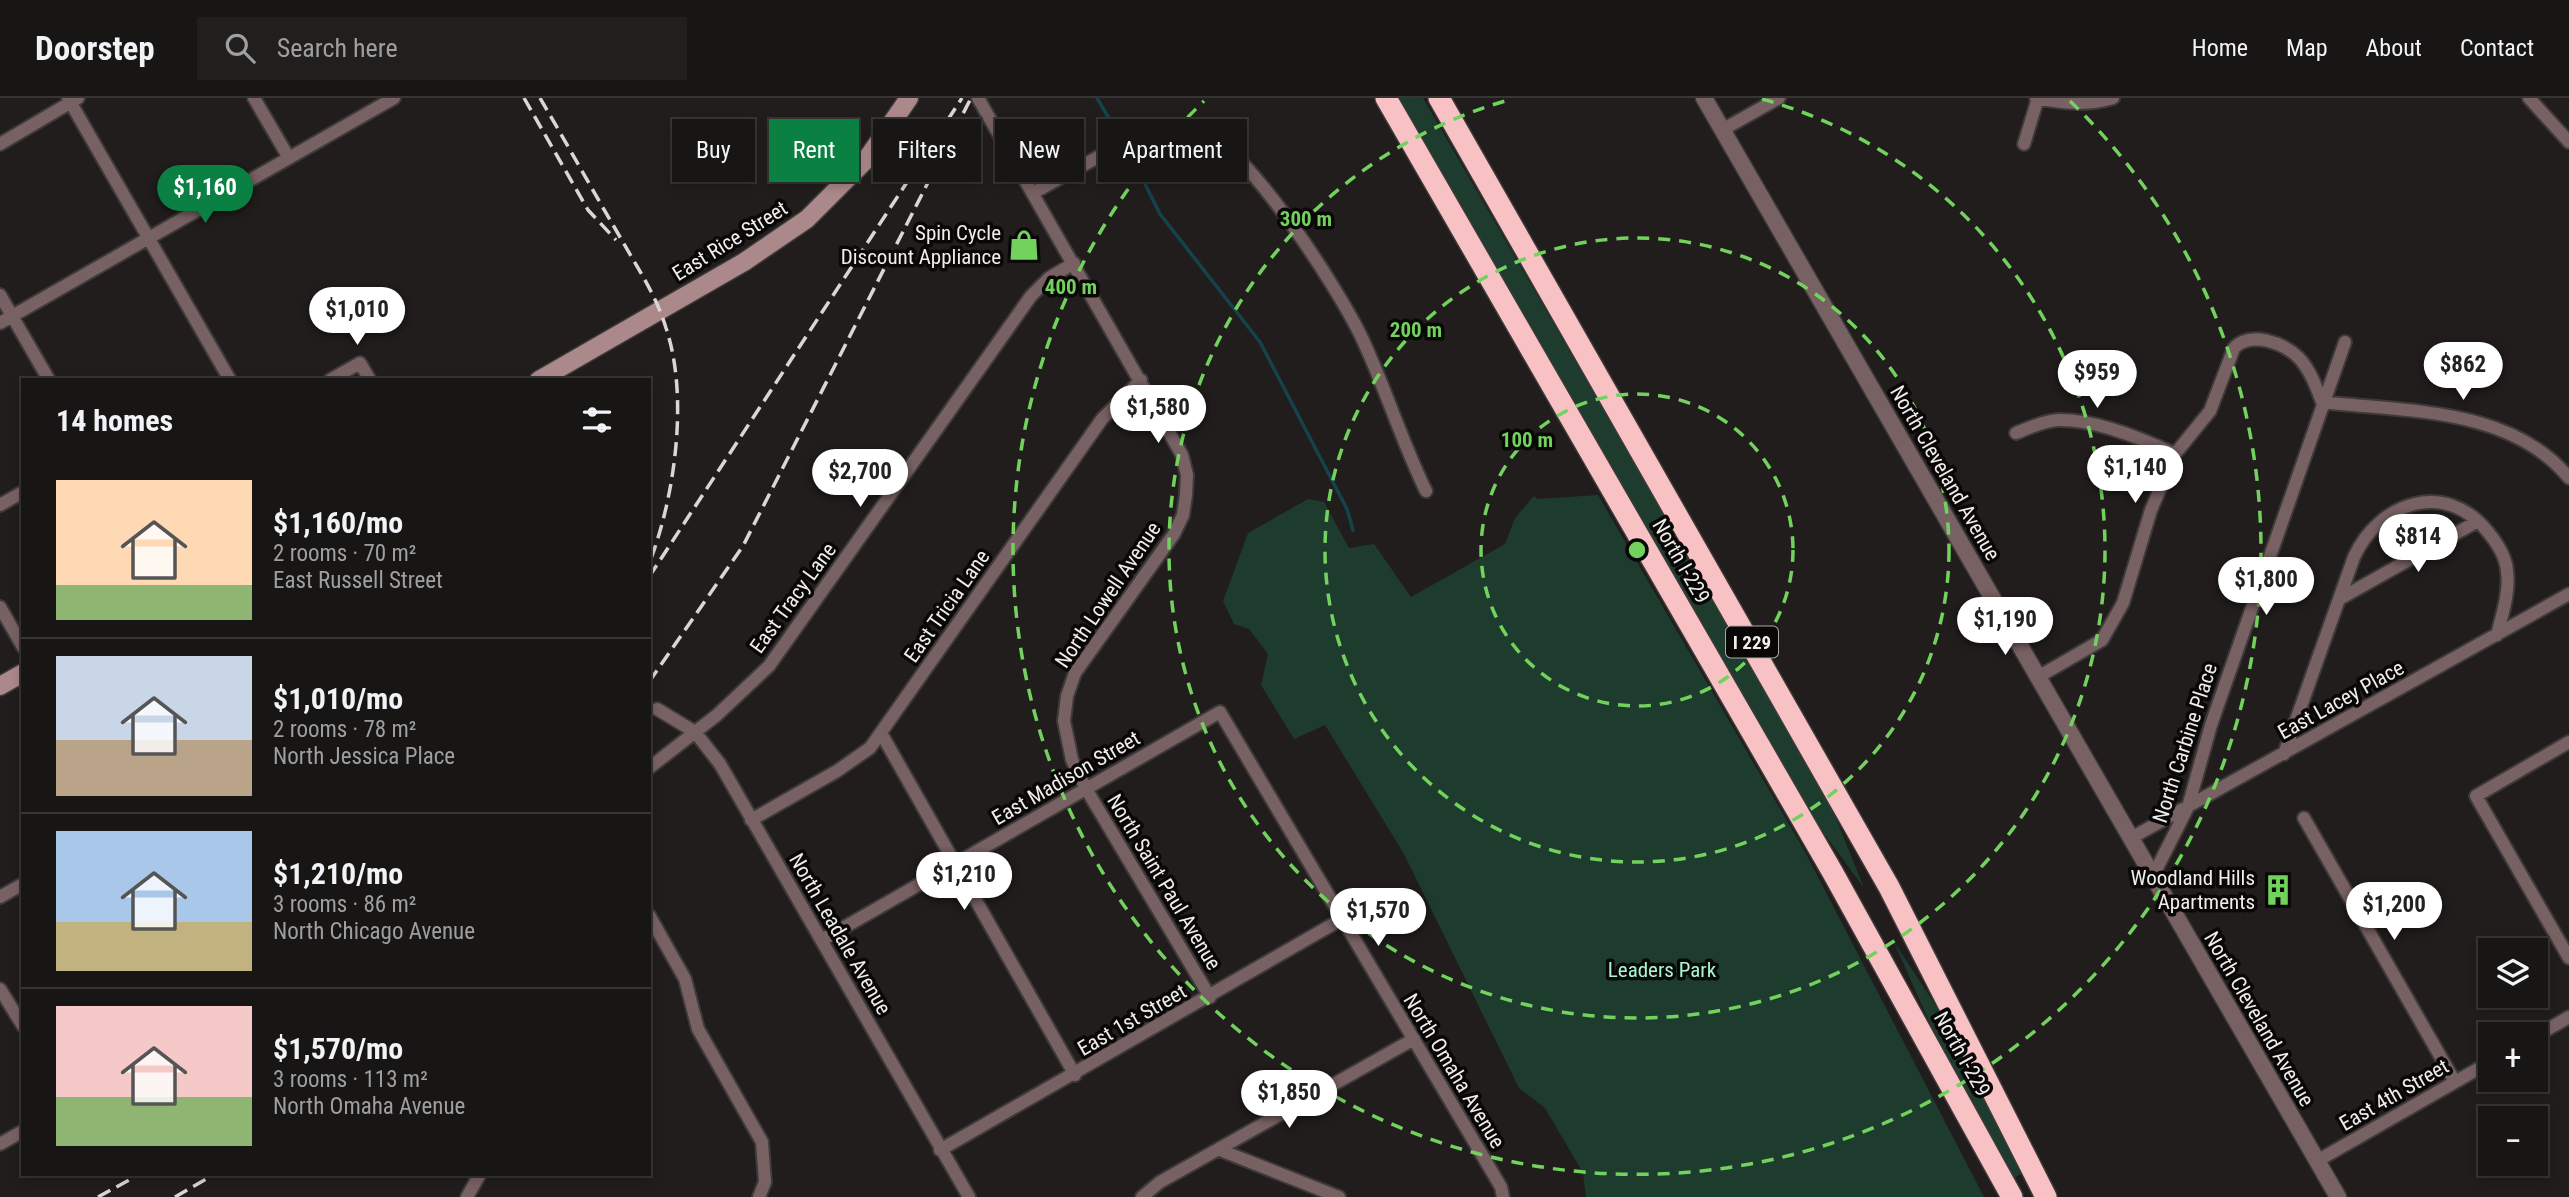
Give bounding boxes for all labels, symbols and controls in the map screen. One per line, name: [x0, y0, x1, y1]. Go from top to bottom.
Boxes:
search box: [197, 17, 687, 80]
text: Doorstep: [35, 29, 155, 68]
icon: search: [221, 29, 259, 67]
text: Search here: [277, 33, 398, 63]
text: Home: [2192, 34, 2248, 62]
text: Map: [2286, 34, 2328, 62]
text: About: [2366, 34, 2422, 62]
text: Contact: [2460, 34, 2534, 62]
chip: Buy: [672, 119, 755, 182]
chip: Rent: [769, 119, 859, 182]
chip: Filters: [873, 119, 981, 182]
chip: New: [995, 119, 1084, 182]
chip: Apartment: [1098, 119, 1247, 182]
pin: $1,160: [148, 166, 262, 225]
text: $1,160: [173, 174, 237, 201]
street label: East Rice Street: [668, 196, 792, 286]
text: 300 m: [1280, 207, 1332, 231]
place label: Spin Cycle Discount Appliance: [841, 221, 1001, 269]
shop icon: Spin Cycle Discount Appliance: [1007, 228, 1041, 262]
text: 400 m: [1045, 275, 1097, 299]
pin: $1,010: [300, 288, 414, 347]
text: $1,010: [325, 296, 389, 323]
text: 200 m: [1390, 318, 1442, 342]
pin: $862: [2422, 342, 2504, 402]
pin: $959: [2056, 350, 2138, 410]
text: $862: [2440, 351, 2486, 378]
text: $959: [2074, 359, 2120, 386]
street label: North Cleveland Avenue: [1885, 381, 2005, 565]
pin: $1,580: [1101, 386, 1215, 445]
text: $1,580: [1126, 394, 1190, 421]
icon: filters: [578, 401, 616, 439]
text: 14 homes: [56, 403, 173, 438]
text: 100 m: [1501, 428, 1553, 452]
pin: $1,140: [2078, 446, 2192, 505]
pin: $2,700: [803, 450, 917, 509]
text: $1,140: [2103, 454, 2167, 481]
text: $2,700: [828, 458, 892, 485]
text: $1,160/mo: [273, 505, 403, 540]
icon: home: [112, 508, 196, 592]
pin: $814: [2377, 514, 2459, 574]
street label: North I-229: [1647, 515, 1715, 607]
street label: North Lowell Avenue: [1050, 517, 1166, 672]
text: $814: [2395, 523, 2441, 550]
street label: East Tracy Lane: [745, 538, 841, 658]
centre of rings: [1625, 538, 1649, 562]
text: 2 rooms · 70 m²: [273, 540, 416, 567]
street label: East Tricia Lane: [899, 545, 995, 667]
pin: $1,800: [2209, 558, 2323, 617]
text: $1,800: [2234, 566, 2298, 593]
text: East Russell Street: [273, 567, 443, 594]
pin: $1,190: [1948, 598, 2062, 657]
text: $1,190: [1973, 606, 2037, 633]
road number: I 229: [1726, 626, 1778, 657]
street label: East Lacey Place: [2274, 655, 2408, 744]
street label: North Carbine Place: [2148, 660, 2222, 826]
text: $1,010/mo: [273, 681, 403, 716]
icon: home: [112, 684, 196, 768]
text: 2 rooms · 78 m²: [273, 716, 416, 743]
street label: East Madison Street: [988, 726, 1144, 830]
text: North Jessica Place: [273, 743, 455, 770]
street label: North Saint Paul Avenue: [1102, 790, 1226, 974]
street label: North Leadale Avenue: [784, 849, 896, 1019]
pin: $1,210: [907, 852, 1021, 912]
text: $1,210/mo: [273, 856, 403, 891]
icon: home: [112, 859, 196, 943]
text: $1,210: [932, 861, 996, 888]
place label: Woodland Hills Apartments: [2130, 866, 2255, 914]
building icon: Woodland Hills Apartments: [2261, 873, 2295, 907]
pin: $1,200: [2337, 882, 2451, 942]
pin: $1,570: [1321, 888, 1435, 948]
text: 3 rooms · 86 m²: [273, 891, 416, 918]
text: $1,200: [2362, 891, 2426, 918]
text: $1,570: [1346, 897, 1410, 924]
text: North Chicago Avenue: [273, 918, 475, 945]
street label: North Cleveland Avenue: [2199, 927, 2319, 1111]
map controls: [2478, 938, 2548, 1176]
button: layers: [2478, 938, 2548, 1008]
park label: Leaders Park: [1608, 958, 1717, 982]
street label: East 1st Street: [1073, 979, 1191, 1061]
street label: North Omaha Avenue: [1398, 990, 1510, 1153]
street label: North I-229: [1929, 1007, 1995, 1101]
button: +: [2478, 1022, 2548, 1092]
text: $1,570/mo: [273, 1031, 403, 1066]
icon: home: [112, 1034, 196, 1118]
street label: East 4th Street: [2335, 1054, 2453, 1136]
text: 3 rooms · 113 m²: [273, 1066, 428, 1093]
pin: $1,850: [1232, 1070, 1346, 1130]
text: $1,850: [1257, 1079, 1321, 1106]
text: North Omaha Avenue: [273, 1093, 465, 1120]
button: −: [2478, 1106, 2548, 1176]

